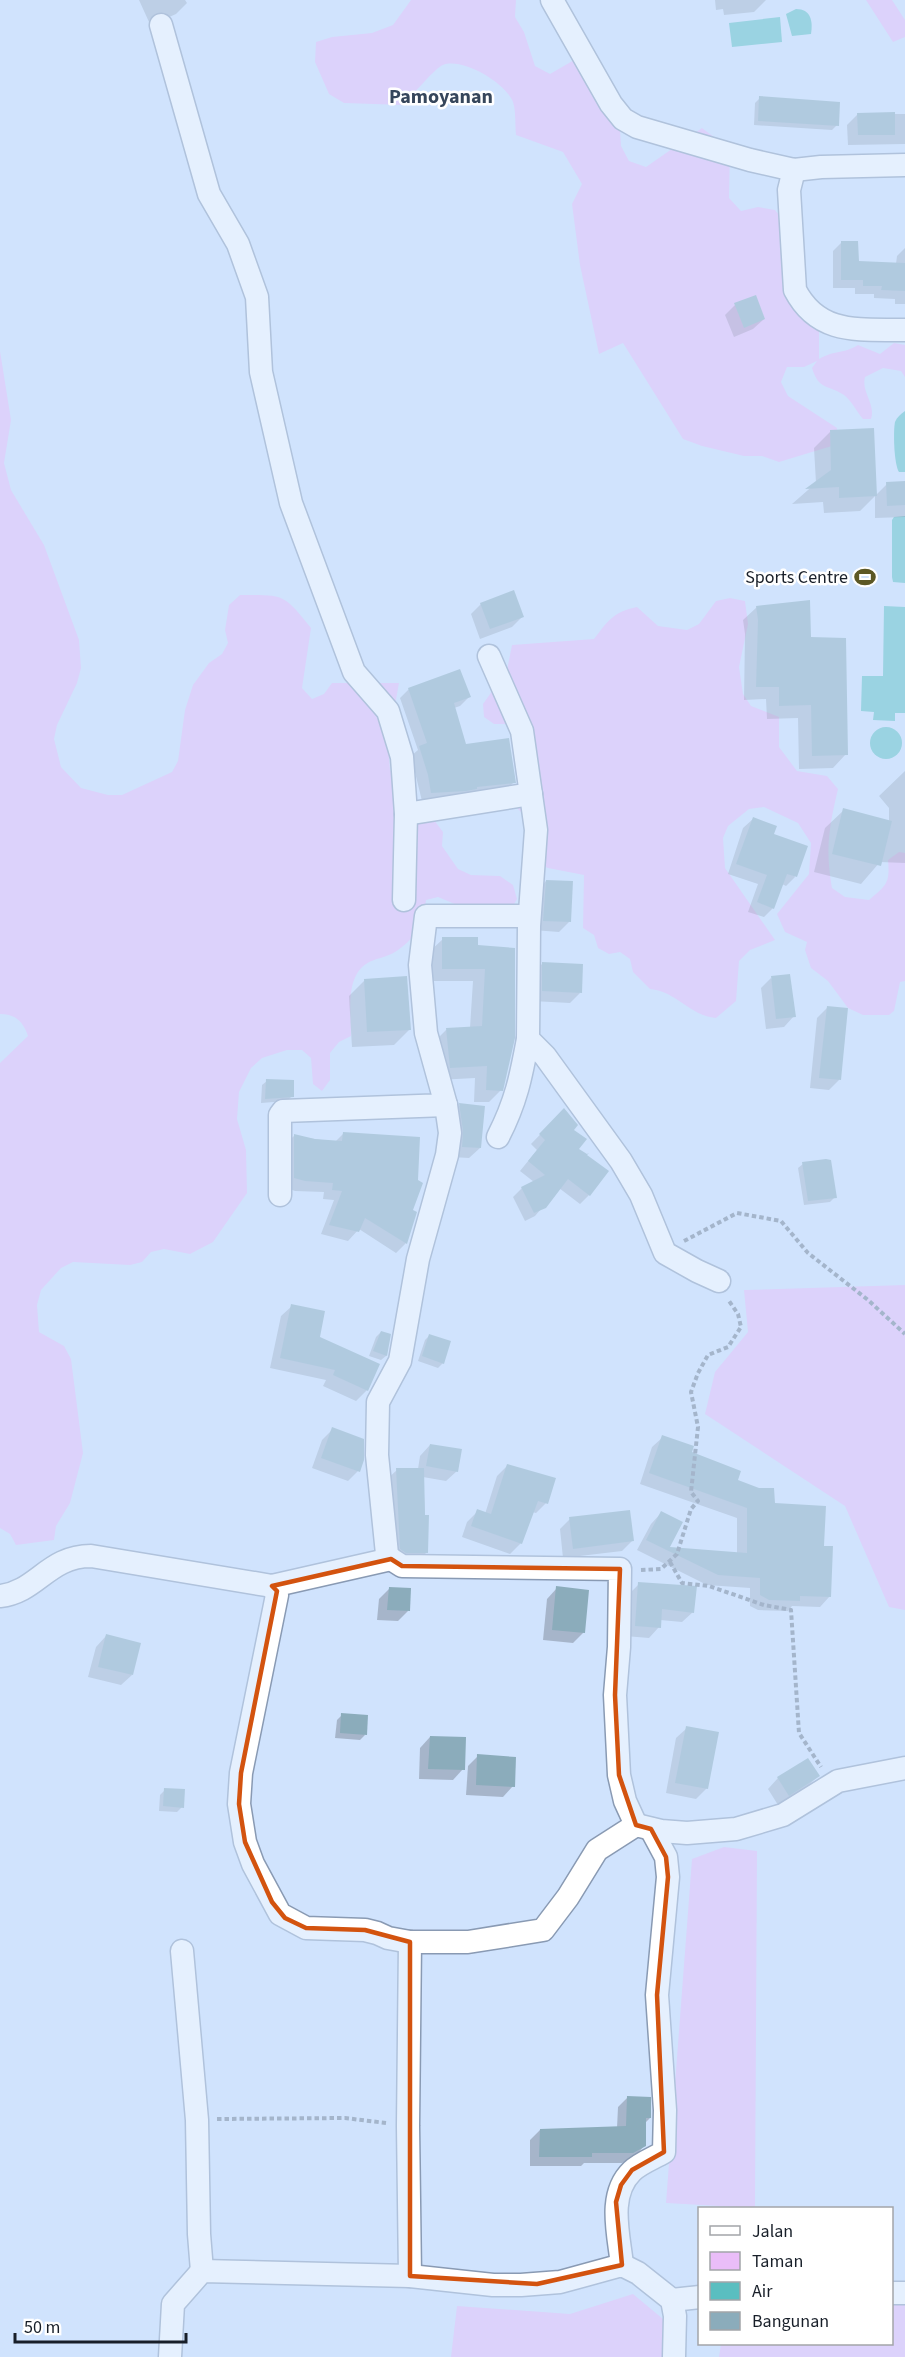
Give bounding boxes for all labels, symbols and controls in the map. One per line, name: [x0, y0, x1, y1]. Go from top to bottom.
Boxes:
district label: Pamoyanan: [389, 83, 493, 111]
place label: Sports Centre: [745, 565, 848, 590]
sports icon: Sports Centre: [853, 565, 877, 589]
legend: [698, 2207, 893, 2345]
text: Jalan: [752, 2219, 793, 2244]
text: Taman: [752, 2249, 803, 2274]
text: Air: [752, 2279, 773, 2304]
scale bar: [15, 2306, 186, 2344]
text: Bangunan: [752, 2309, 829, 2334]
text: 50 m: [24, 2315, 60, 2340]

